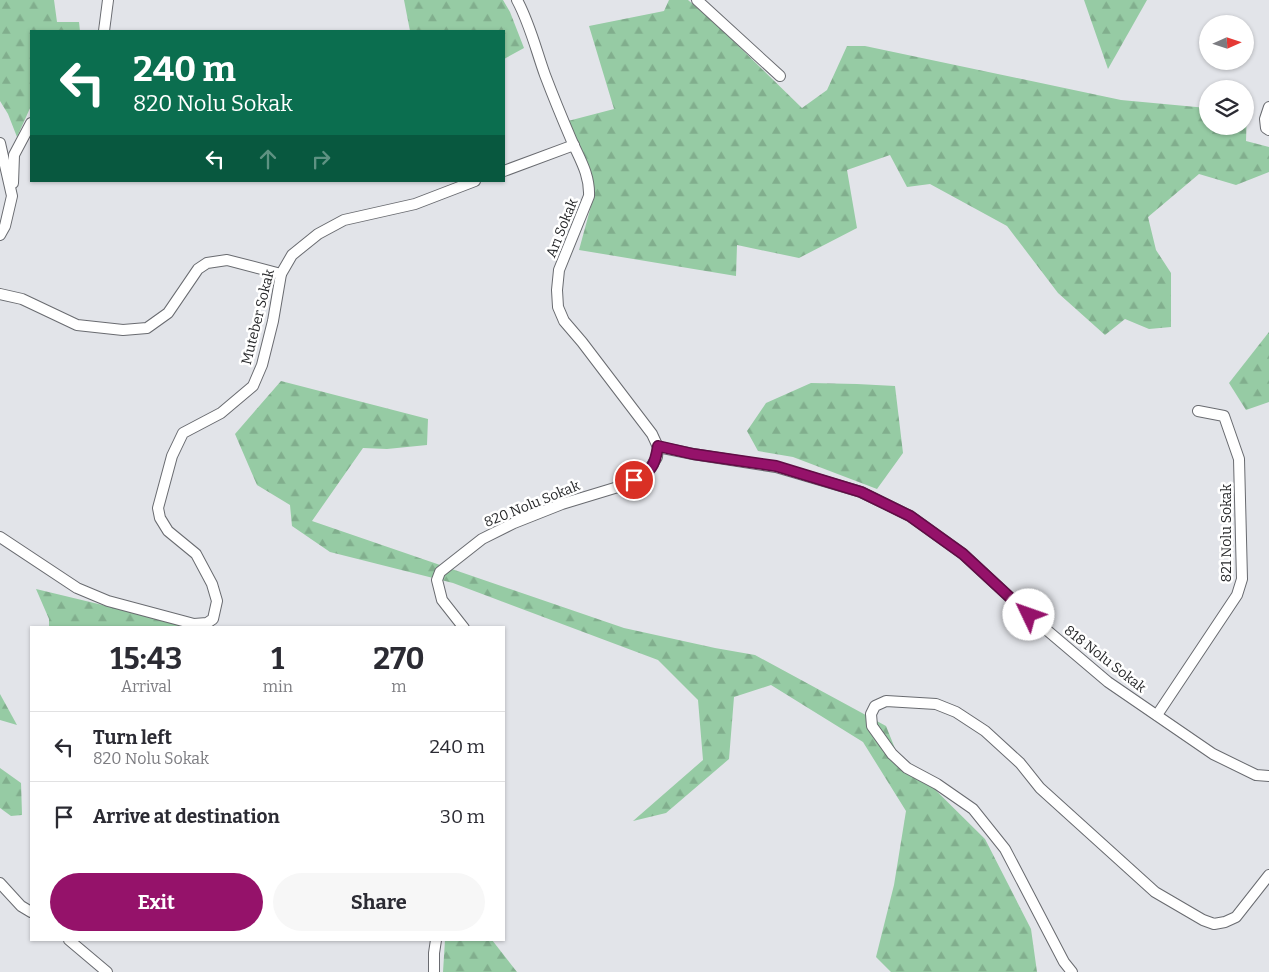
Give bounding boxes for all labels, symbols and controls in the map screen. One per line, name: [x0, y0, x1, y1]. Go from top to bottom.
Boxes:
north arrow: [1199, 15, 1254, 70]
map controls: [1199, 15, 1254, 135]
text: 240 m: [133, 48, 236, 90]
icon: left: [50, 50, 115, 115]
button: layers: [1199, 80, 1254, 135]
text: 820 Nolu Sokak: [133, 90, 293, 117]
icon: left: [201, 145, 229, 173]
icon: ahead: [254, 145, 282, 173]
icon: right: [307, 145, 335, 173]
street label: Arı Sokak: [543, 196, 582, 260]
street label: Muteber Sokak: [238, 267, 278, 367]
pin: [613, 459, 655, 501]
icon: arrive: [620, 466, 648, 494]
street label: 820 Nolu Sokak: [482, 477, 582, 531]
street label: 821 Nolu Sokak: [1218, 484, 1235, 582]
position arrow: [1002, 588, 1054, 640]
street label: 818 Nolu Sokak: [1061, 622, 1149, 696]
text: 15:43: [110, 641, 182, 677]
text: 1: [271, 641, 284, 677]
text: 270: [373, 641, 425, 677]
text: Arrival: [121, 677, 172, 696]
text: min: [263, 677, 293, 696]
text: m: [391, 677, 407, 696]
text: Turn left: [93, 726, 172, 749]
icon: left: [50, 733, 78, 761]
text: 240 m: [429, 735, 485, 758]
text: 820 Nolu Sokak: [93, 749, 209, 768]
icon: arrive: [50, 803, 78, 831]
text: Arrive at destination: [93, 805, 280, 828]
text: 30 m: [440, 805, 485, 828]
button: Exit: [50, 873, 263, 931]
button: Share: [273, 873, 485, 931]

